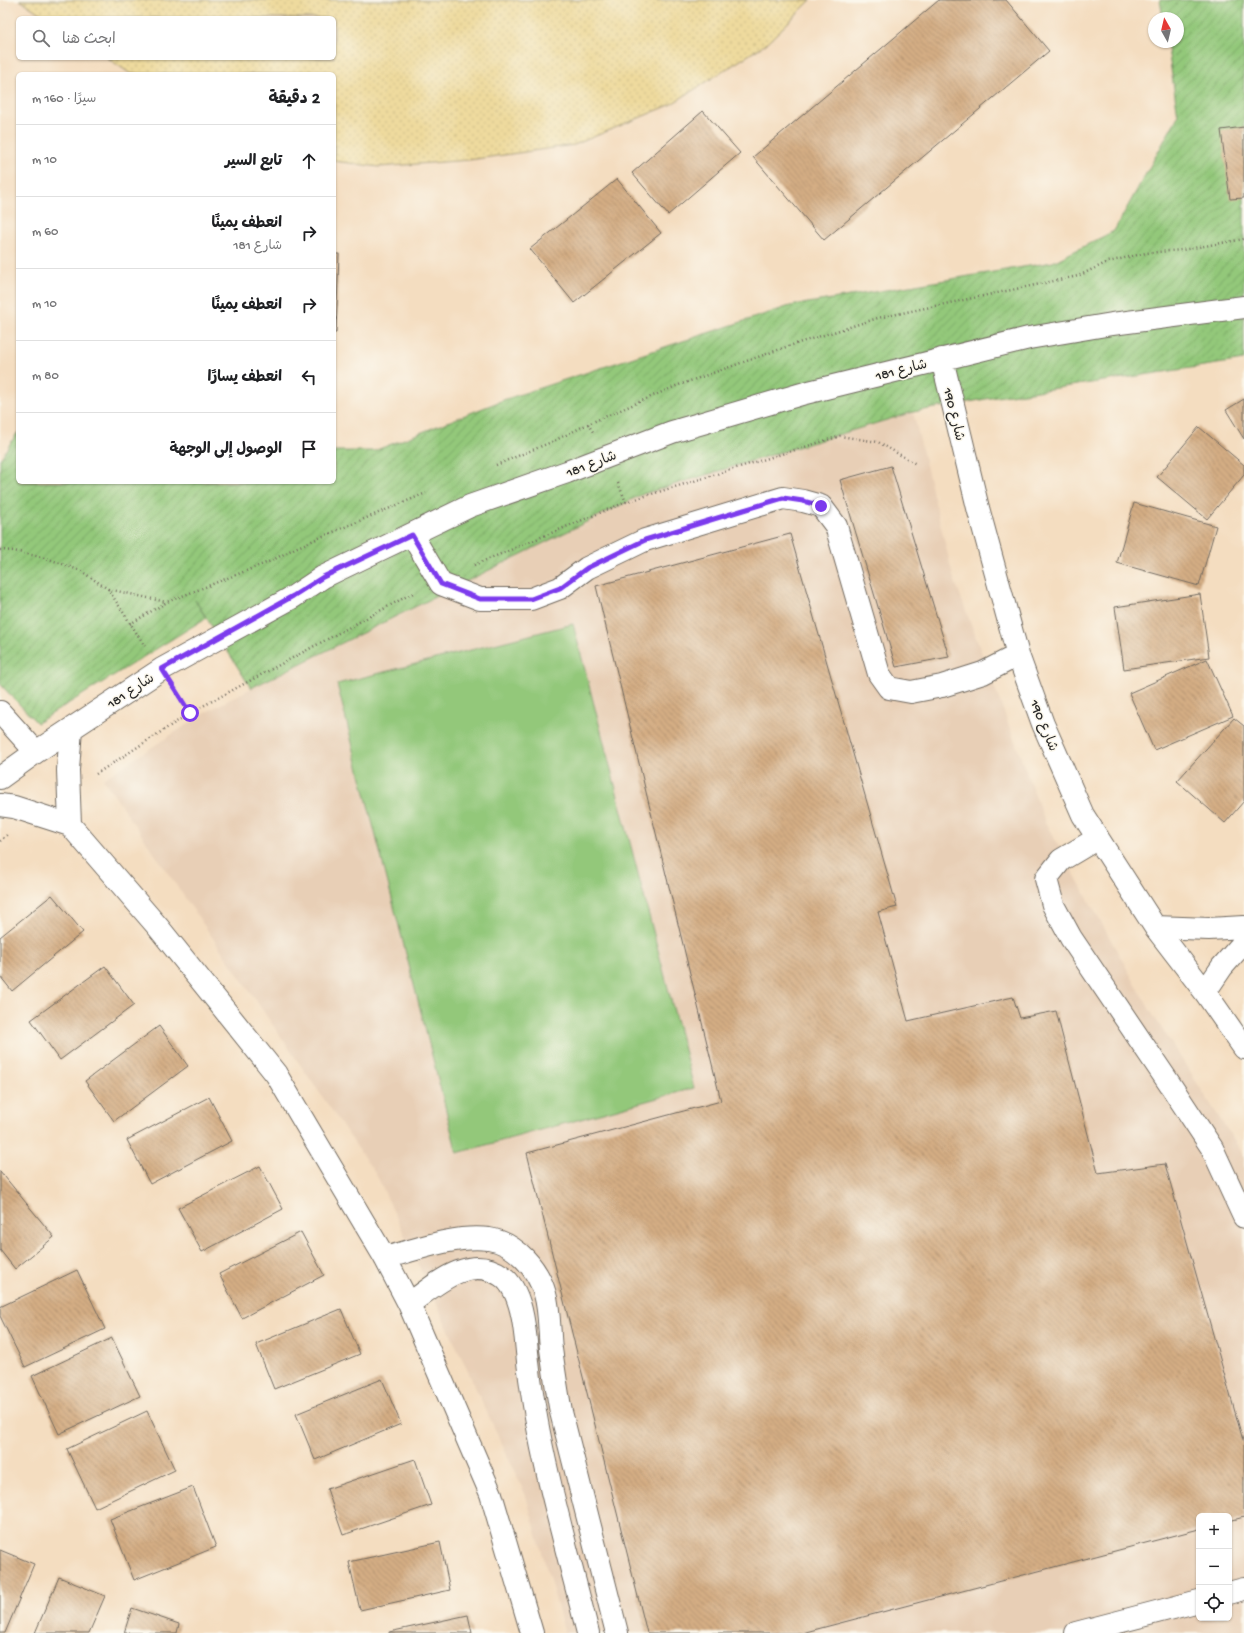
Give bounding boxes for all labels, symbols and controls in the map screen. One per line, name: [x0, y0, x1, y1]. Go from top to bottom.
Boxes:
north arrow: [1148, 12, 1184, 48]
search box: [16, 16, 336, 60]
icon: search: [30, 27, 52, 49]
text: ابحث هنا: [62, 31, 116, 49]
text: 2 دقيقة: [268, 90, 320, 110]
text: سيرًا · 160 m: [32, 92, 96, 107]
icon: ahead: [298, 150, 320, 172]
text: 10 m: [32, 153, 57, 168]
text: تابع السير: [225, 153, 282, 171]
text: انعطف يمينًا: [211, 215, 282, 233]
icon: right: [298, 222, 320, 244]
text: 60 m: [32, 225, 58, 240]
text: شارع 181: [233, 239, 282, 254]
icon: right: [298, 294, 320, 316]
text: 10 m: [32, 297, 57, 312]
text: انعطف يمينًا: [211, 297, 282, 315]
street label: شارع 181: [873, 357, 929, 386]
icon: left: [298, 366, 320, 388]
text: 80 m: [32, 369, 59, 384]
text: انعطف يسارًا: [208, 369, 282, 387]
street label: شارع 190: [938, 385, 967, 443]
icon: arrive: [298, 438, 320, 460]
text: الوصول إلى الوجهة: [169, 441, 282, 459]
street label: شارع 181: [563, 448, 619, 483]
route end: [812, 497, 830, 515]
street label: شارع 181: [104, 671, 158, 714]
street label: شارع 190: [1024, 697, 1061, 754]
route start: [181, 704, 199, 722]
map controls: [1196, 1513, 1232, 1621]
button: +: [1196, 1513, 1232, 1549]
button: −: [1196, 1549, 1232, 1585]
button: locate: [1196, 1585, 1232, 1621]

